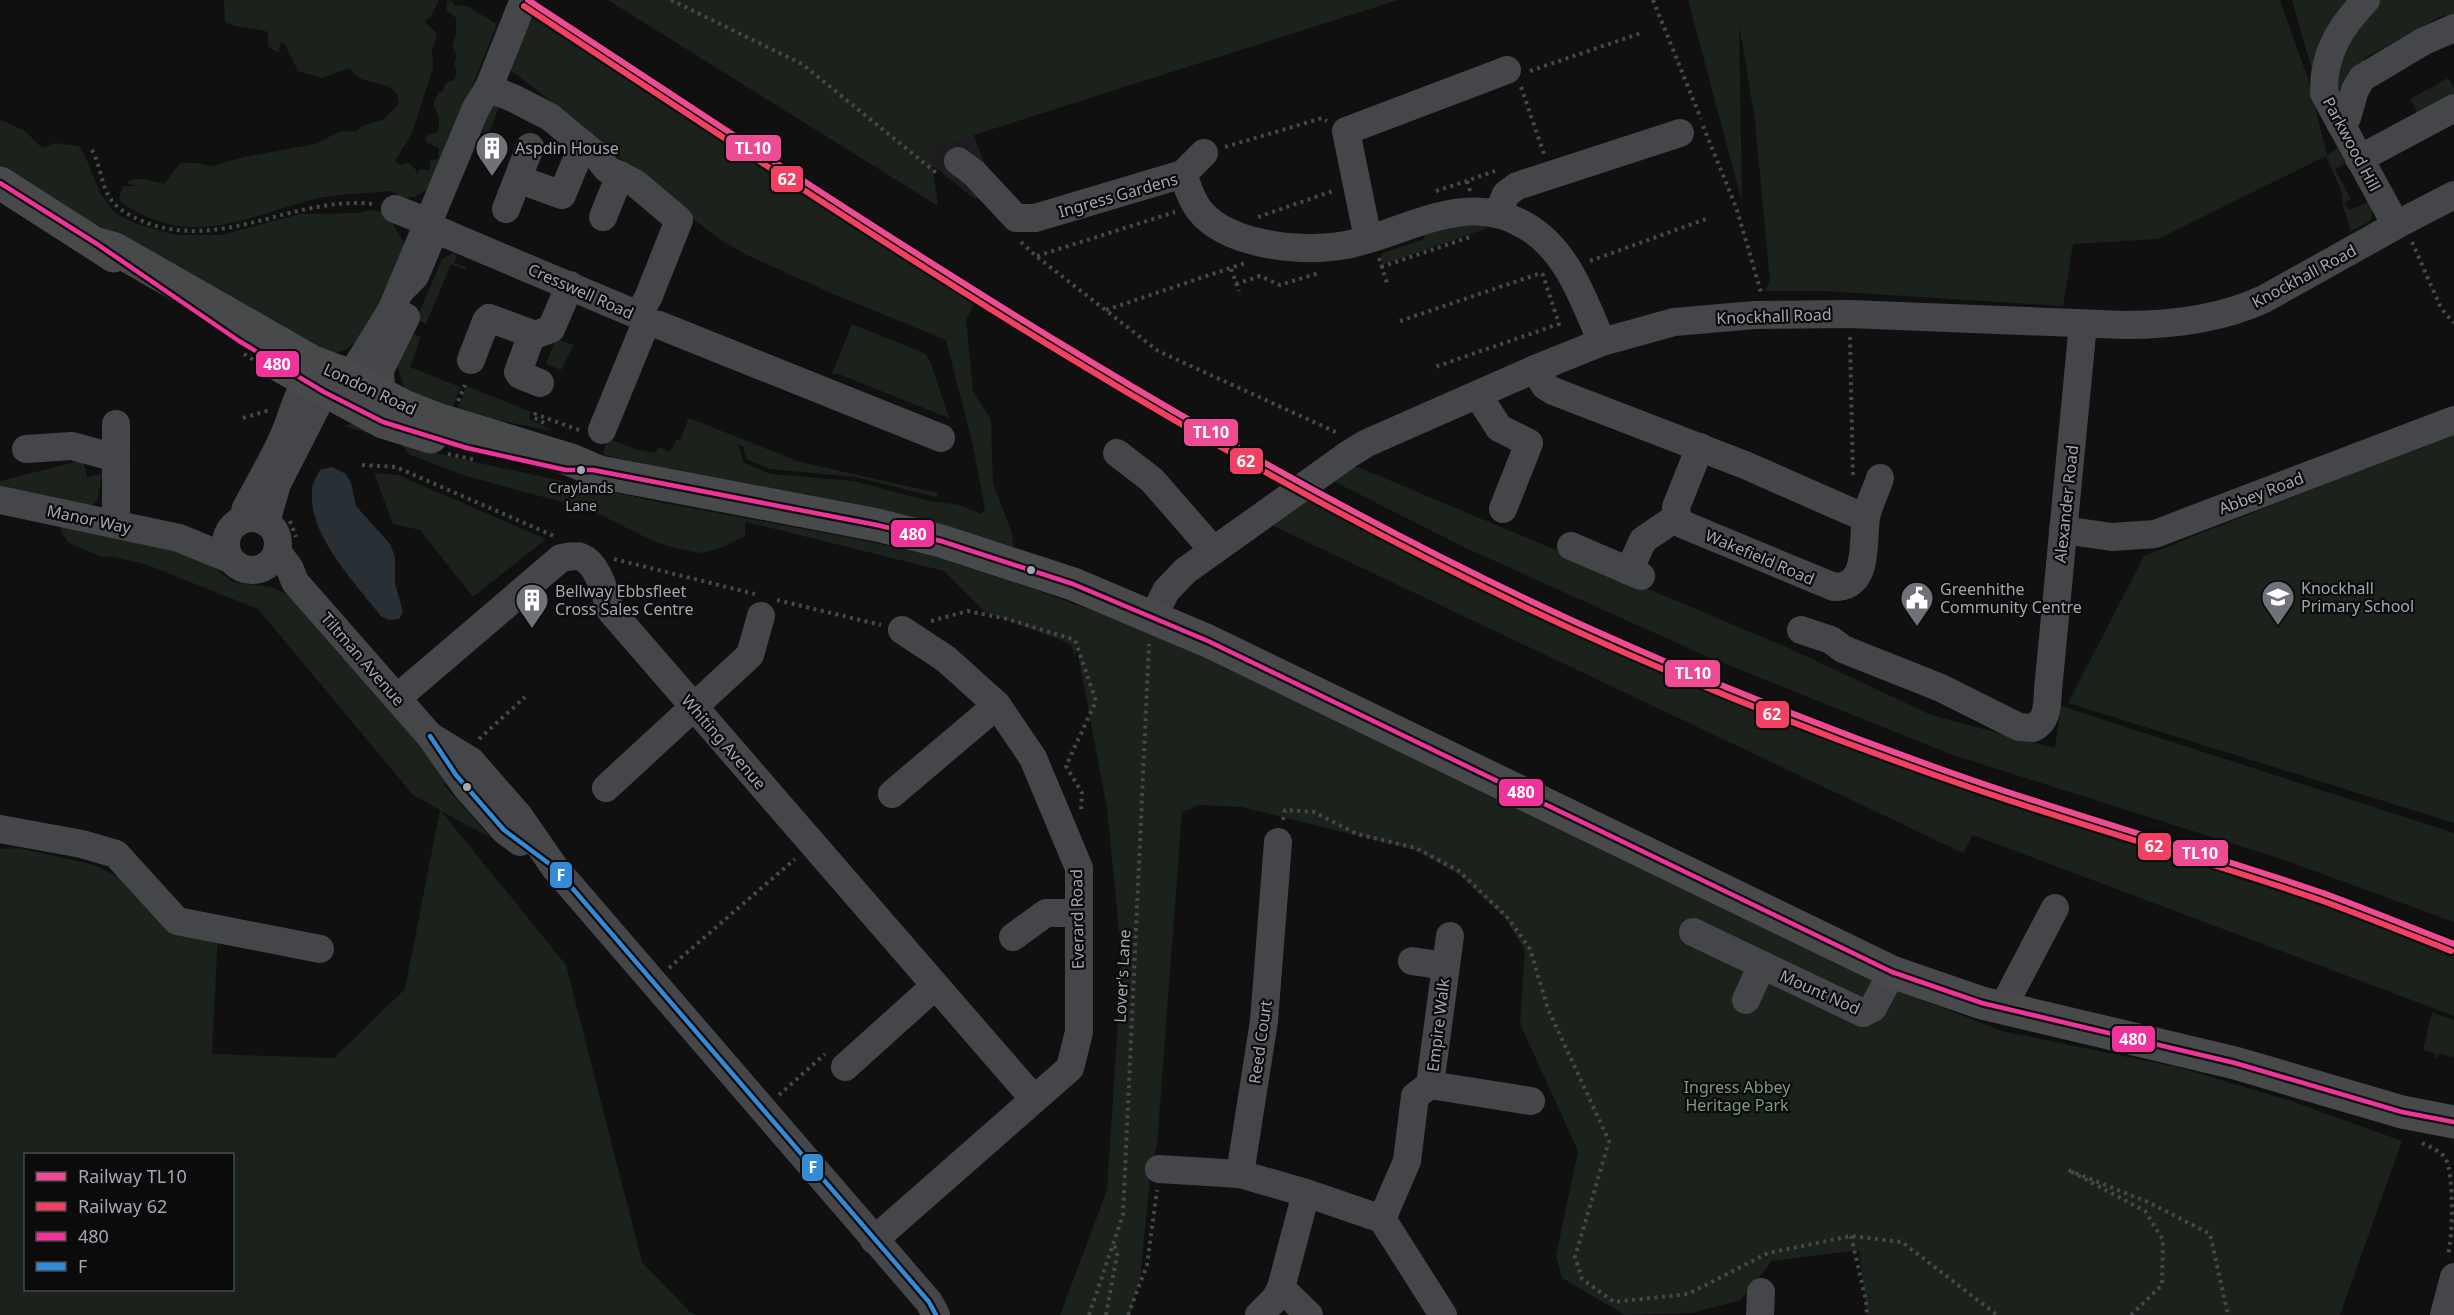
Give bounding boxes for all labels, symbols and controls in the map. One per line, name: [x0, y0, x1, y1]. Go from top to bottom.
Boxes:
street label: Parkwood Hill: [2318, 93, 2386, 195]
building icon: Aspdin House: [474, 130, 510, 177]
line badge: TL10: [725, 134, 782, 162]
place label: Aspdin House: [515, 137, 619, 159]
text: TL10: [735, 137, 771, 159]
line badge: 62: [770, 165, 804, 193]
street label: Ingress Gardens: [1056, 167, 1180, 223]
text: 62: [778, 168, 796, 190]
street label: Knockhall Road: [2248, 239, 2360, 313]
street label: Cresswell Road: [525, 258, 637, 324]
street label: Knockhall Road: [1716, 303, 1832, 329]
line badge: 480: [255, 350, 300, 378]
text: 480: [263, 353, 291, 375]
street label: London Road: [320, 358, 420, 420]
line badge: TL10: [1183, 418, 1239, 447]
text: TL10: [1193, 421, 1229, 443]
street label: Alexander Road: [2049, 444, 2083, 564]
line badge: 62: [1229, 447, 1264, 475]
text: 62: [1237, 450, 1255, 472]
marker: Craylands Lane: [575, 464, 587, 476]
street label: Abbey Road: [2215, 467, 2307, 519]
place label: Craylands Lane: [549, 478, 614, 515]
street label: Manor Way: [45, 499, 134, 539]
line badge: 480: [890, 519, 935, 548]
text: 480: [899, 523, 927, 545]
street label: Wakefield Road: [1702, 524, 1818, 590]
unlabelled marker: [1025, 564, 1037, 576]
place label: Knockhall Primary School: [2301, 577, 2414, 617]
place label: Greenhithe Community Centre: [1940, 578, 2082, 618]
school or university icon: Knockhall Primary School: [2260, 579, 2296, 626]
place label: Bellway Ebbsfleet Cross Sales Centre: [555, 580, 693, 620]
public building icon: Greenhithe Community Centre: [1899, 580, 1935, 627]
building icon: Bellway Ebbsfleet Cross Sales Centre: [514, 582, 550, 629]
street label: Tiltman Avenue: [316, 608, 410, 710]
line badge: TL10: [1664, 659, 1721, 688]
text: TL10: [1675, 662, 1711, 684]
street label: Whiting Avenue: [677, 690, 771, 794]
line badge: 62: [1755, 700, 1790, 729]
text: 62: [1763, 703, 1781, 725]
line badge: 480: [1498, 778, 1544, 807]
unlabelled marker: [461, 781, 473, 793]
text: 480: [1507, 781, 1535, 803]
line badge: 62: [2137, 832, 2172, 861]
text: 62: [2145, 835, 2163, 857]
line badge: TL10: [2172, 839, 2229, 867]
text: TL10: [2182, 842, 2218, 864]
line badge: F: [549, 861, 573, 889]
text: F: [557, 864, 565, 886]
street label: Everard Road: [1065, 869, 1089, 969]
street label: Lover's Lane: [1109, 929, 1135, 1023]
street label: Mount Nod: [1776, 965, 1864, 1019]
street label: Empire Walk: [1421, 977, 1455, 1073]
street label: Reed Court: [1243, 999, 1277, 1085]
line badge: 480: [2111, 1025, 2156, 1053]
text: 480: [2119, 1028, 2147, 1050]
park label: Ingress Abbey Heritage Park: [1684, 1076, 1791, 1116]
legend: [24, 1153, 234, 1291]
line badge: F: [801, 1153, 824, 1182]
text: F: [809, 1156, 817, 1178]
text: Railway TL10: [78, 1164, 187, 1188]
text: Railway 62: [78, 1194, 167, 1218]
text: 480: [78, 1224, 109, 1248]
text: F: [78, 1254, 87, 1278]

